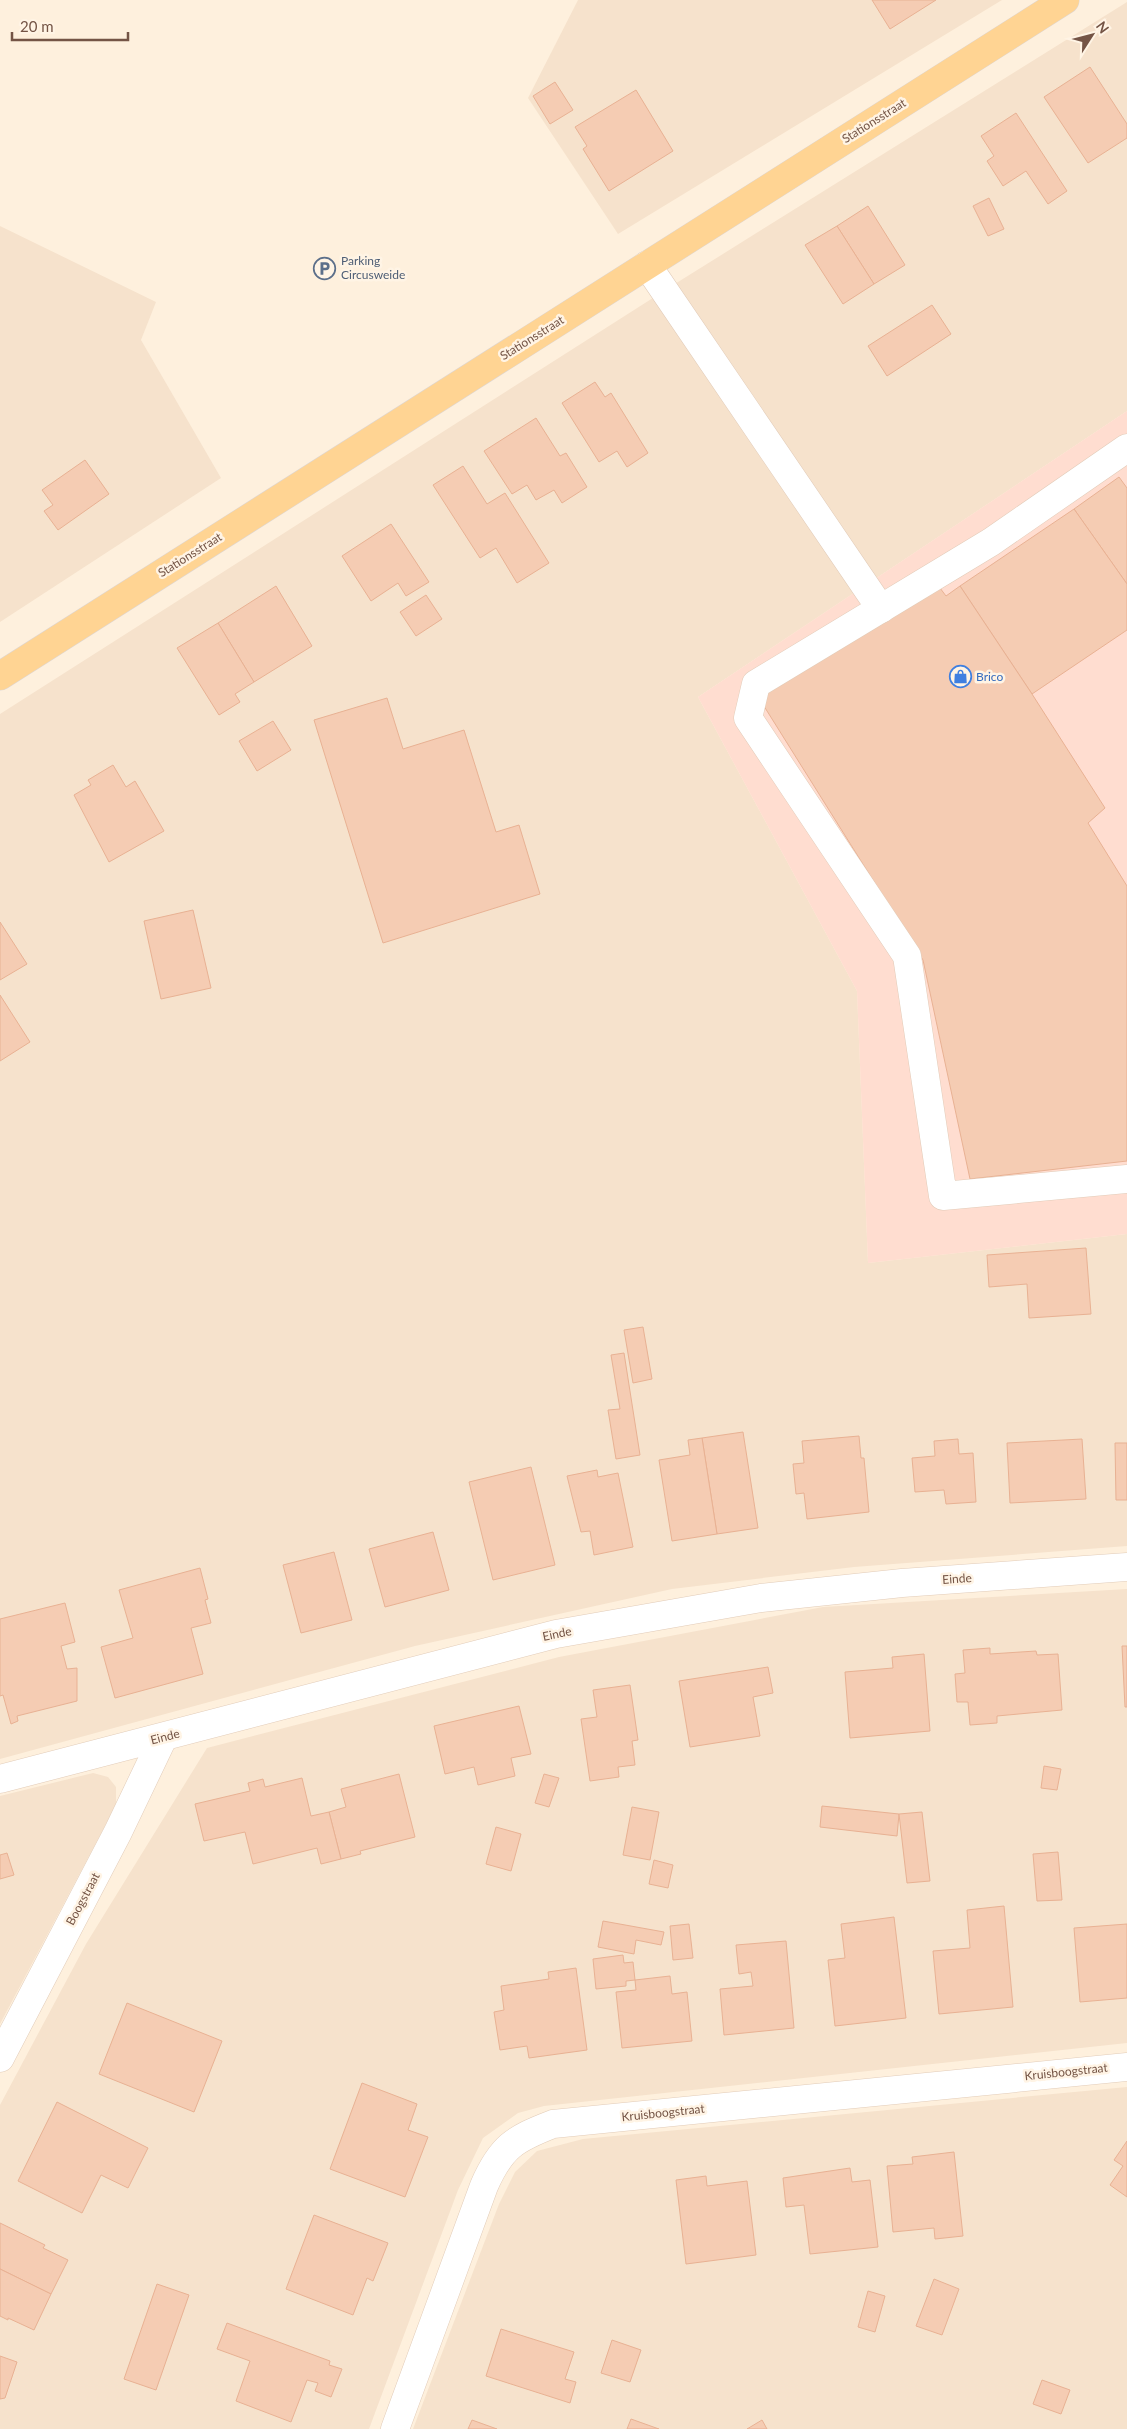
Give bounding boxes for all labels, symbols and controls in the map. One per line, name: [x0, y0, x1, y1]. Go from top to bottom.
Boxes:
scale bar: [12, 10, 129, 42]
north arrow: [1067, 10, 1117, 60]
text: 20 m: [20, 17, 54, 35]
text: N: [1093, 18, 1113, 36]
street label: Stationsstraat: [839, 95, 909, 146]
place label: Parking Circusweide: [341, 253, 405, 282]
parking icon: Parking Circusweide: [313, 256, 337, 280]
street label: Stationsstraat: [497, 312, 567, 363]
street label: Stationsstraat: [155, 529, 225, 580]
shop icon: Brico: [948, 665, 972, 689]
place label: Brico: [976, 669, 1003, 684]
street label: Einde: [942, 1570, 972, 1587]
street label: Einde: [541, 1623, 573, 1644]
street label: Einde: [149, 1726, 181, 1747]
street label: Boogstraat: [62, 1869, 103, 1928]
street label: Kruisboogstraat: [1024, 2060, 1109, 2083]
street label: Kruisboogstraat: [621, 2101, 706, 2124]

